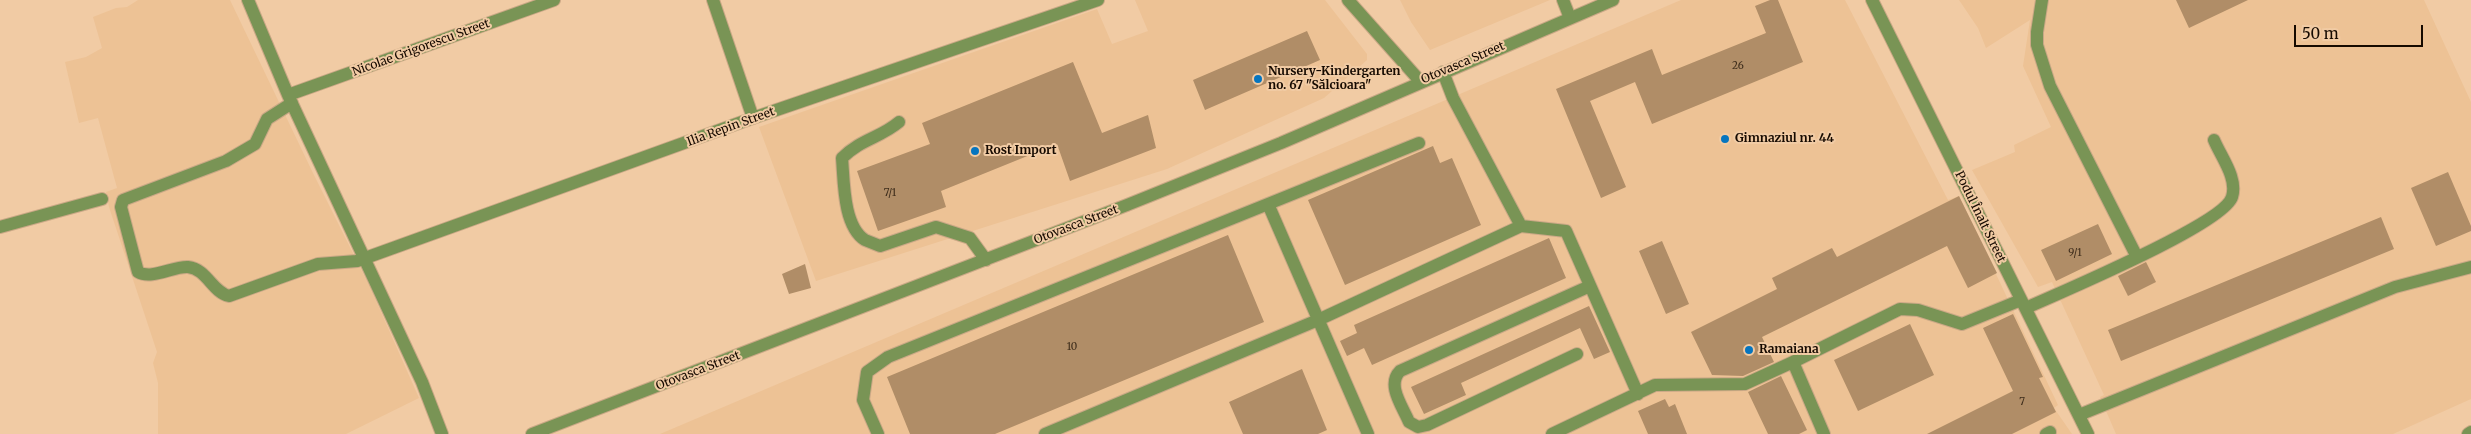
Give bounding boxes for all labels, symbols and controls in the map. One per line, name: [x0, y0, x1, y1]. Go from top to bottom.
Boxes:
scale bar: [2296, 15, 2425, 47]
street label: Nicolae Grigorescu Street: [350, 16, 492, 80]
text: 50 m: [2302, 24, 2339, 43]
street label: Otovasca Street: [1419, 39, 1507, 87]
house number: 26: [1732, 60, 1744, 72]
place label: Nursery-Kindergarten no. 67 "Sălcioara": [1268, 65, 1400, 93]
marker: Nursery-Kindergarten no. 67 "Sălcioara": [1252, 73, 1264, 85]
street label: Ilia Repin Street: [685, 104, 777, 150]
place label: Gimnaziul nr. 44: [1735, 132, 1834, 146]
marker: Gimnaziul nr. 44: [1719, 133, 1731, 145]
place label: Rost Import: [985, 144, 1057, 158]
marker: Rost Import: [969, 145, 981, 157]
street label: Podul Înalt Street: [1952, 169, 2008, 265]
house number: 7/1: [884, 187, 896, 199]
street label: Otovasca Street: [1032, 202, 1120, 248]
house number: 9/1: [2068, 247, 2082, 259]
house number: 10: [1067, 341, 1077, 353]
place label: Ramaiana: [1759, 343, 1819, 357]
marker: Ramaiana: [1743, 344, 1755, 356]
street label: Otovasca Street: [654, 348, 742, 394]
house number: 7: [2019, 396, 2025, 408]

